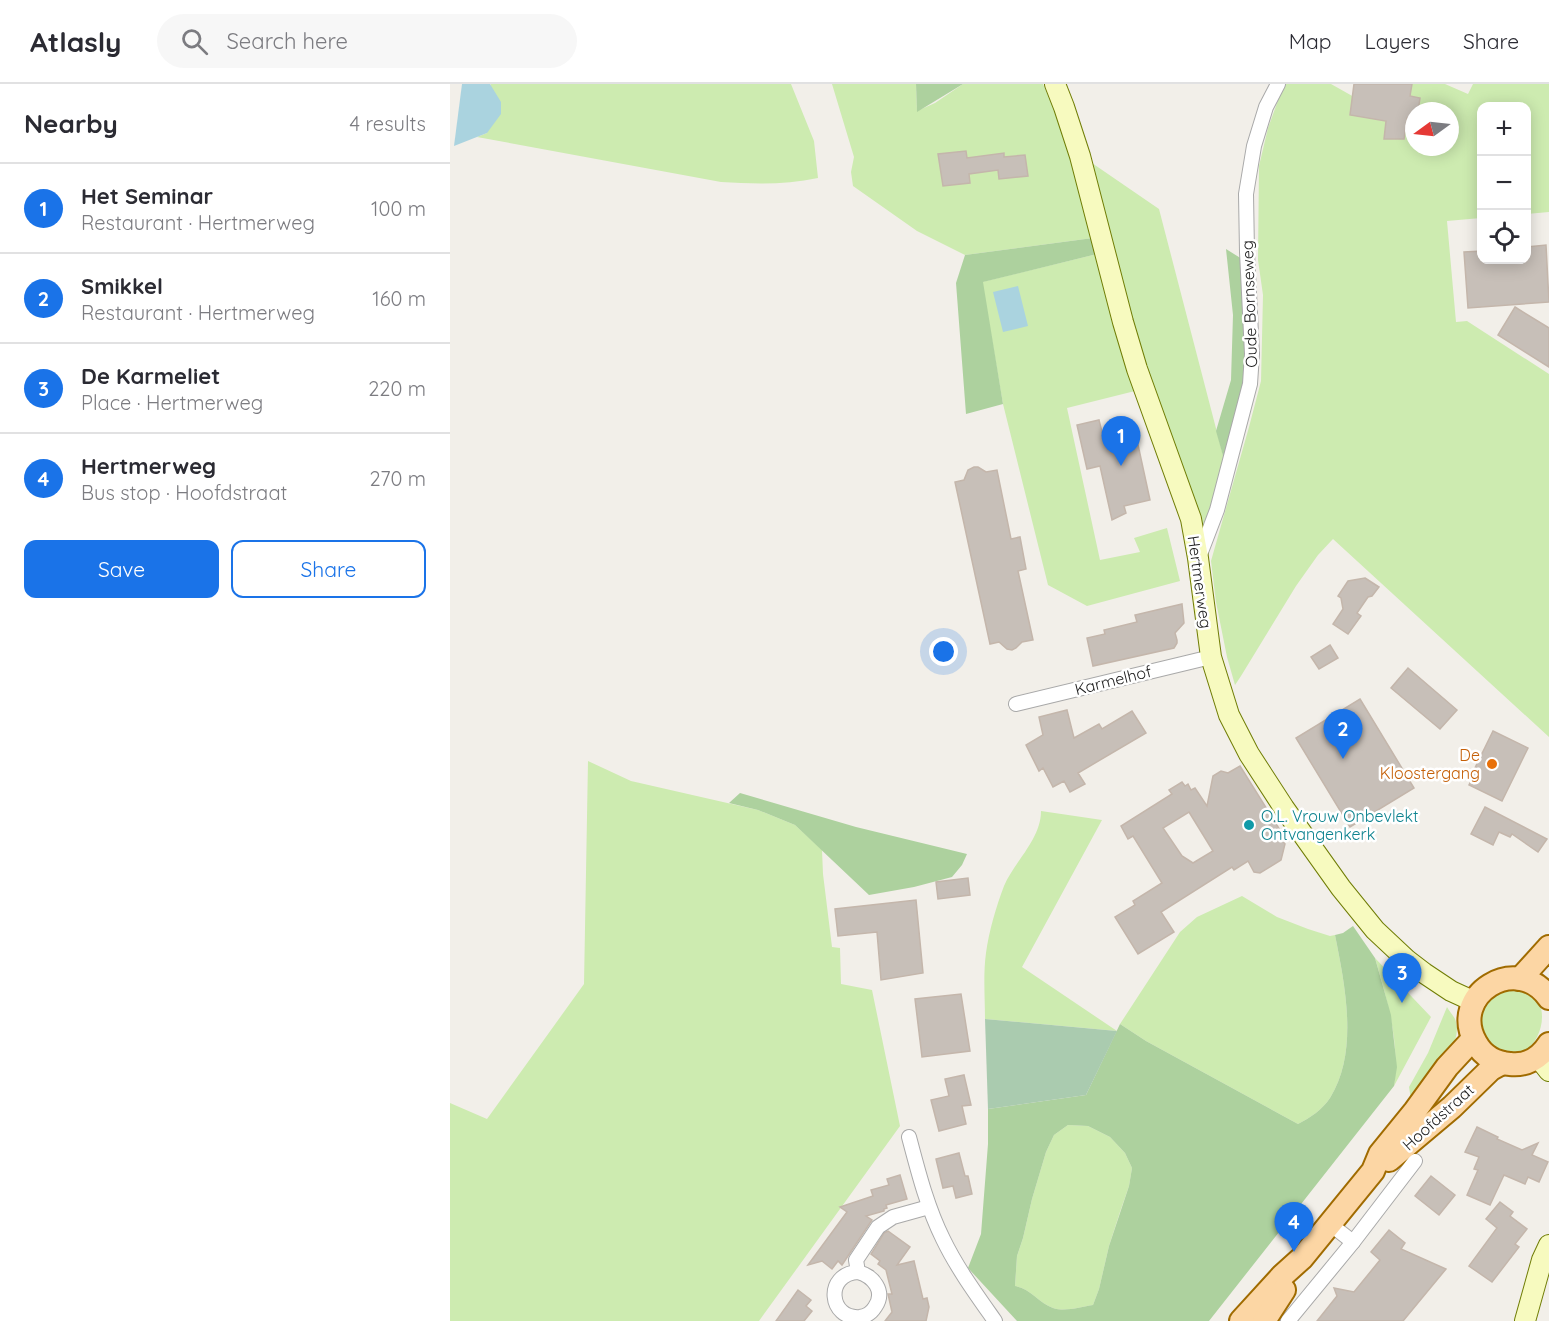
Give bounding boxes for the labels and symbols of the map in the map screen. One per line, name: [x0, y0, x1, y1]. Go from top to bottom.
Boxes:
north arrow: [1405, 102, 1459, 156]
street label: Oude Bornseweg: [1237, 240, 1261, 368]
pin: 1: [1102, 416, 1140, 466]
street label: Hertmerweg: [1184, 534, 1216, 630]
your location: [929, 637, 958, 666]
street label: Karmelhof: [1073, 661, 1154, 699]
pin: 2: [1324, 710, 1362, 759]
place label: De Kloostergang: [1380, 745, 1480, 783]
marker: De Kloostergang: [1485, 757, 1499, 771]
place label: O.L. Vrouw Onbevlekt Ontvangenkerk: [1261, 806, 1419, 844]
marker: O.L. Vrouw Onbevlekt Ontvangenkerk: [1242, 818, 1256, 832]
pin: 3: [1382, 954, 1422, 1003]
street label: Hoofdstraat: [1398, 1080, 1478, 1154]
pin: 4: [1274, 1202, 1314, 1252]

